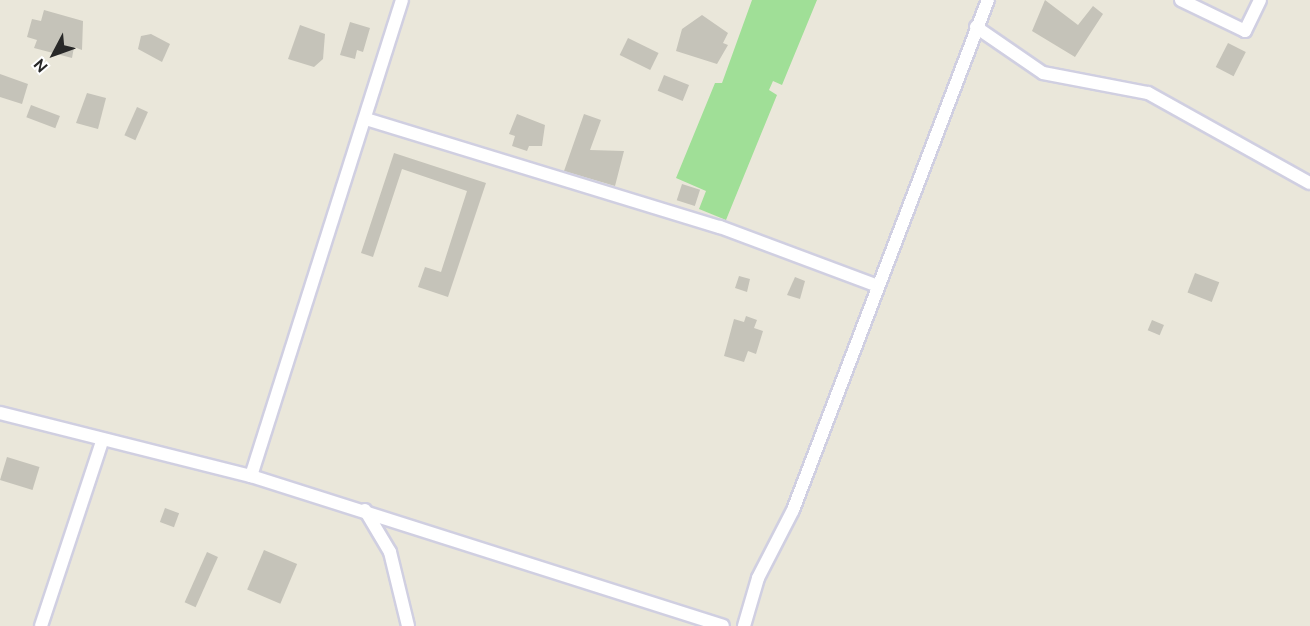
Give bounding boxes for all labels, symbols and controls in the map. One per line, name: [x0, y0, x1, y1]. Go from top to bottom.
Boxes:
north arrow: [24, 24, 84, 84]
text: N: [30, 55, 51, 76]

